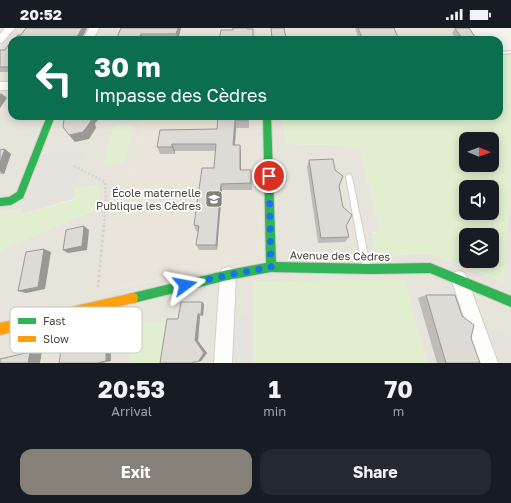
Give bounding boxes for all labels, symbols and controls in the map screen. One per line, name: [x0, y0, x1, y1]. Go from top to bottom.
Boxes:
text: 20:52: [20, 5, 62, 23]
text: 30 m: [94, 50, 161, 83]
icon: left: [28, 52, 80, 104]
text: Impasse des Cèdres: [94, 84, 267, 106]
north arrow: [459, 132, 499, 172]
map controls: [459, 132, 499, 268]
pin: [252, 159, 286, 193]
icon: arrive: [258, 165, 280, 187]
button: sound: [459, 180, 499, 220]
place label: École maternelle Publique les Cèdres: [96, 186, 201, 212]
school or university icon: École maternelle Publique les Cèdres: [204, 189, 224, 209]
button: layers: [459, 228, 499, 268]
street label: Avenue des Cèdres: [290, 248, 390, 263]
position arrow: [164, 264, 206, 306]
legend: [10, 307, 142, 353]
text: Fast: [43, 314, 66, 327]
text: Slow: [43, 332, 69, 345]
text: 20:53: [98, 374, 165, 403]
text: 1: [269, 374, 281, 403]
text: 70: [384, 374, 413, 403]
text: Arrival: [111, 403, 152, 419]
text: min: [263, 403, 286, 419]
text: m: [393, 403, 404, 419]
button: Exit: [20, 449, 252, 495]
button: Share: [260, 449, 491, 495]

